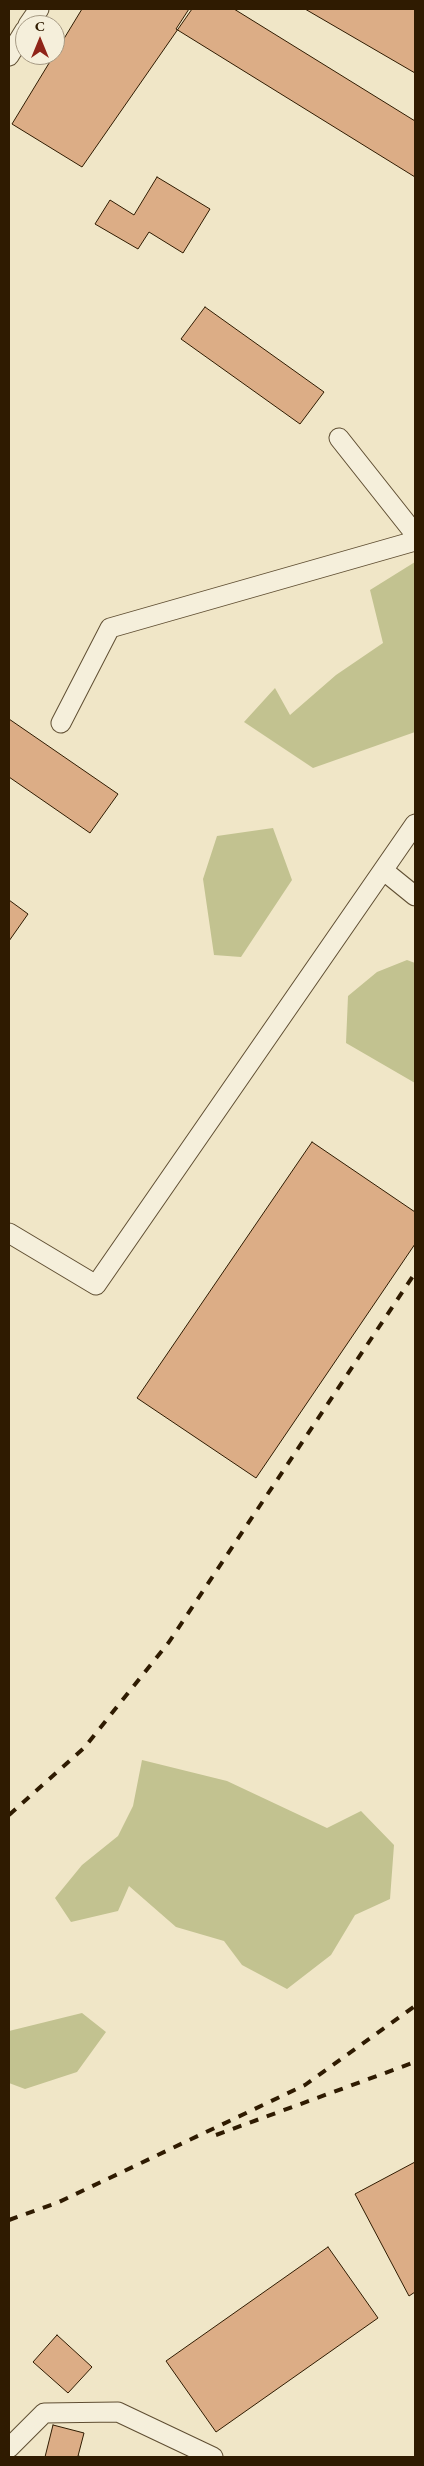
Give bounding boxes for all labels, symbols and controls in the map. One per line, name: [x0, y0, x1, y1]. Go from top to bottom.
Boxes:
north arrow: [15, 15, 65, 65]
text: С: [35, 17, 45, 35]

